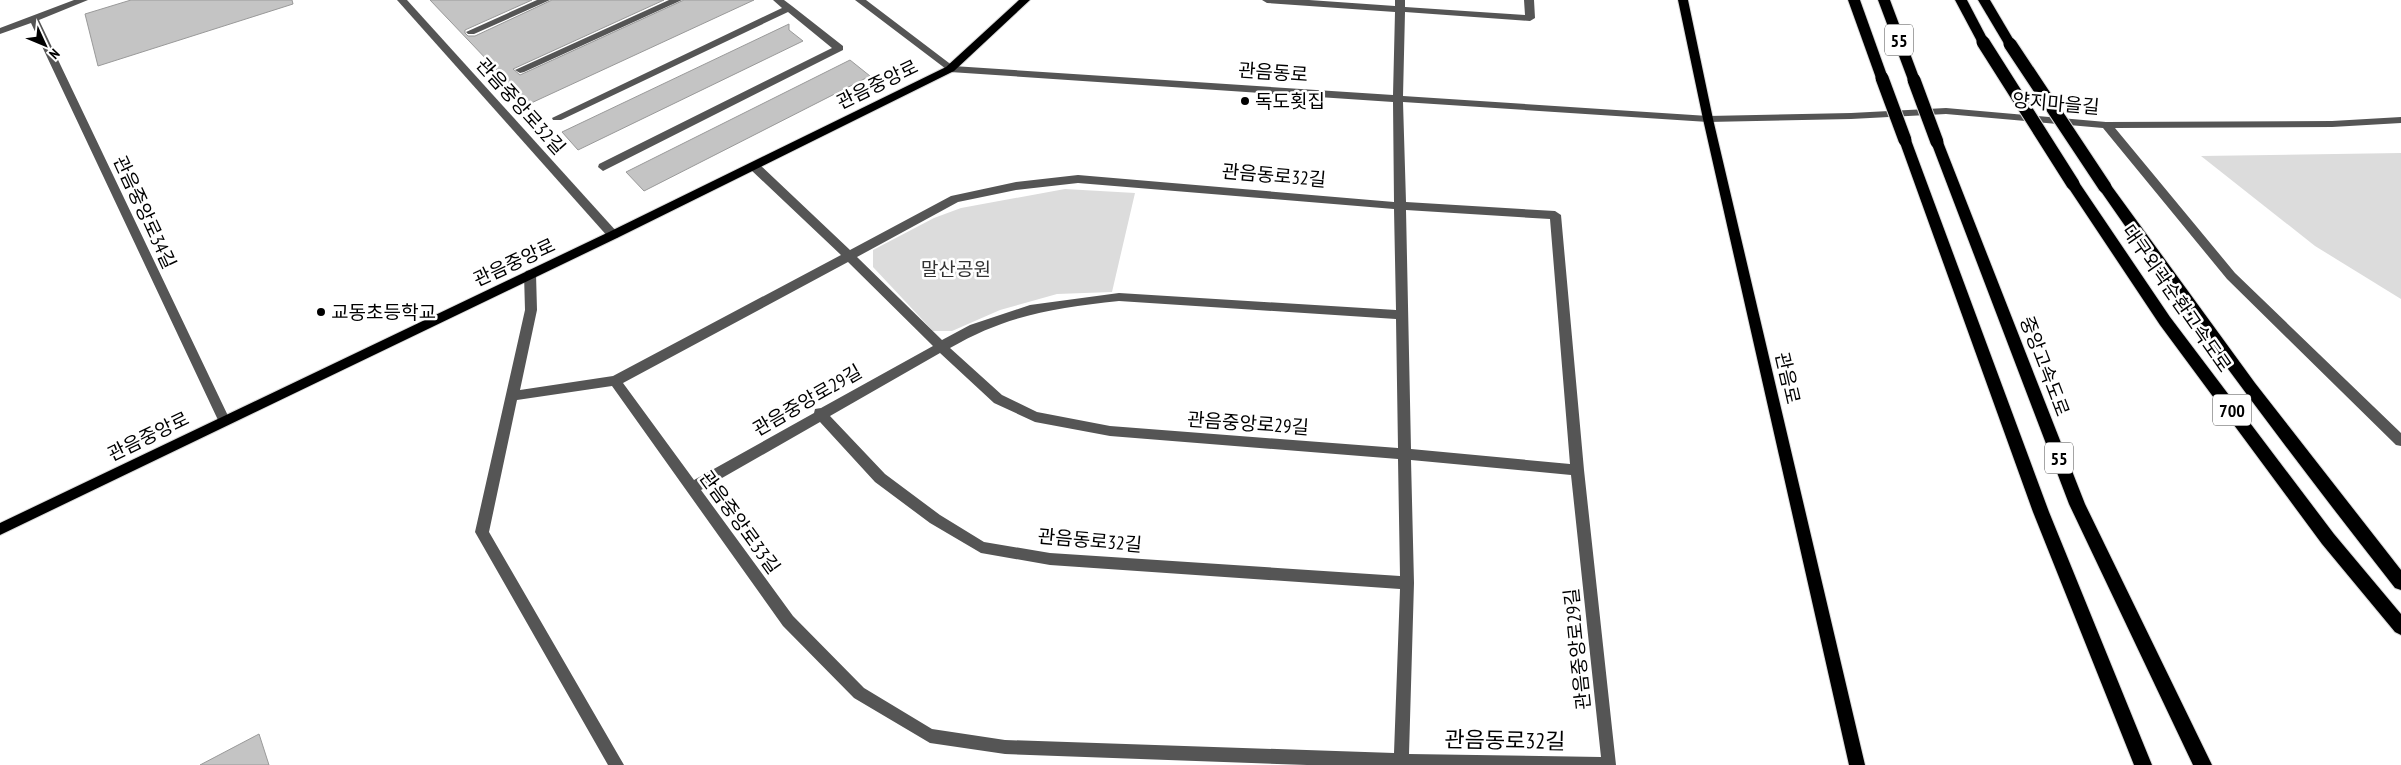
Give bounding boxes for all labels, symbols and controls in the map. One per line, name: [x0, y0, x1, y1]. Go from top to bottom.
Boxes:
north arrow: [20, 20, 70, 70]
road number: 55: [1885, 24, 1913, 56]
text: N: [45, 45, 63, 63]
street label: 관음중앙로32길: [471, 53, 571, 159]
street label: 관음중앙로: [832, 54, 922, 114]
street label: 관음동로: [1237, 58, 1309, 86]
street label: 양지마을길: [2011, 87, 2101, 119]
place label: 독도횟집: [1255, 89, 1325, 113]
marker: 독도횟집: [1239, 95, 1251, 107]
street label: 관음중앙로34길: [108, 152, 182, 272]
street label: 관음동로32길: [1221, 158, 1327, 192]
street label: 대구외곽순환고속도로: [2117, 220, 2237, 376]
street label: 관음중앙로: [469, 233, 559, 291]
park label: 말산공원: [921, 257, 991, 281]
place label: 교동초등학교: [331, 300, 436, 324]
marker: 교동초등학교: [315, 306, 327, 318]
street label: 중앙고속도로: [2015, 313, 2075, 419]
street label: 관음로: [1770, 350, 1806, 406]
street label: 관음중앙로29길: [748, 359, 866, 441]
road number: 700: [2213, 394, 2251, 426]
street label: 관음중앙로: [103, 406, 193, 466]
street label: 관음중앙로29길: [1186, 407, 1310, 439]
road number: 55: [2045, 442, 2073, 473]
street label: 관음중앙로33길: [694, 466, 786, 578]
street label: 관음동로32길: [1037, 523, 1143, 557]
street label: 관음중앙로29길: [1559, 587, 1595, 711]
street label: 관음동로32길: [1444, 725, 1566, 755]

